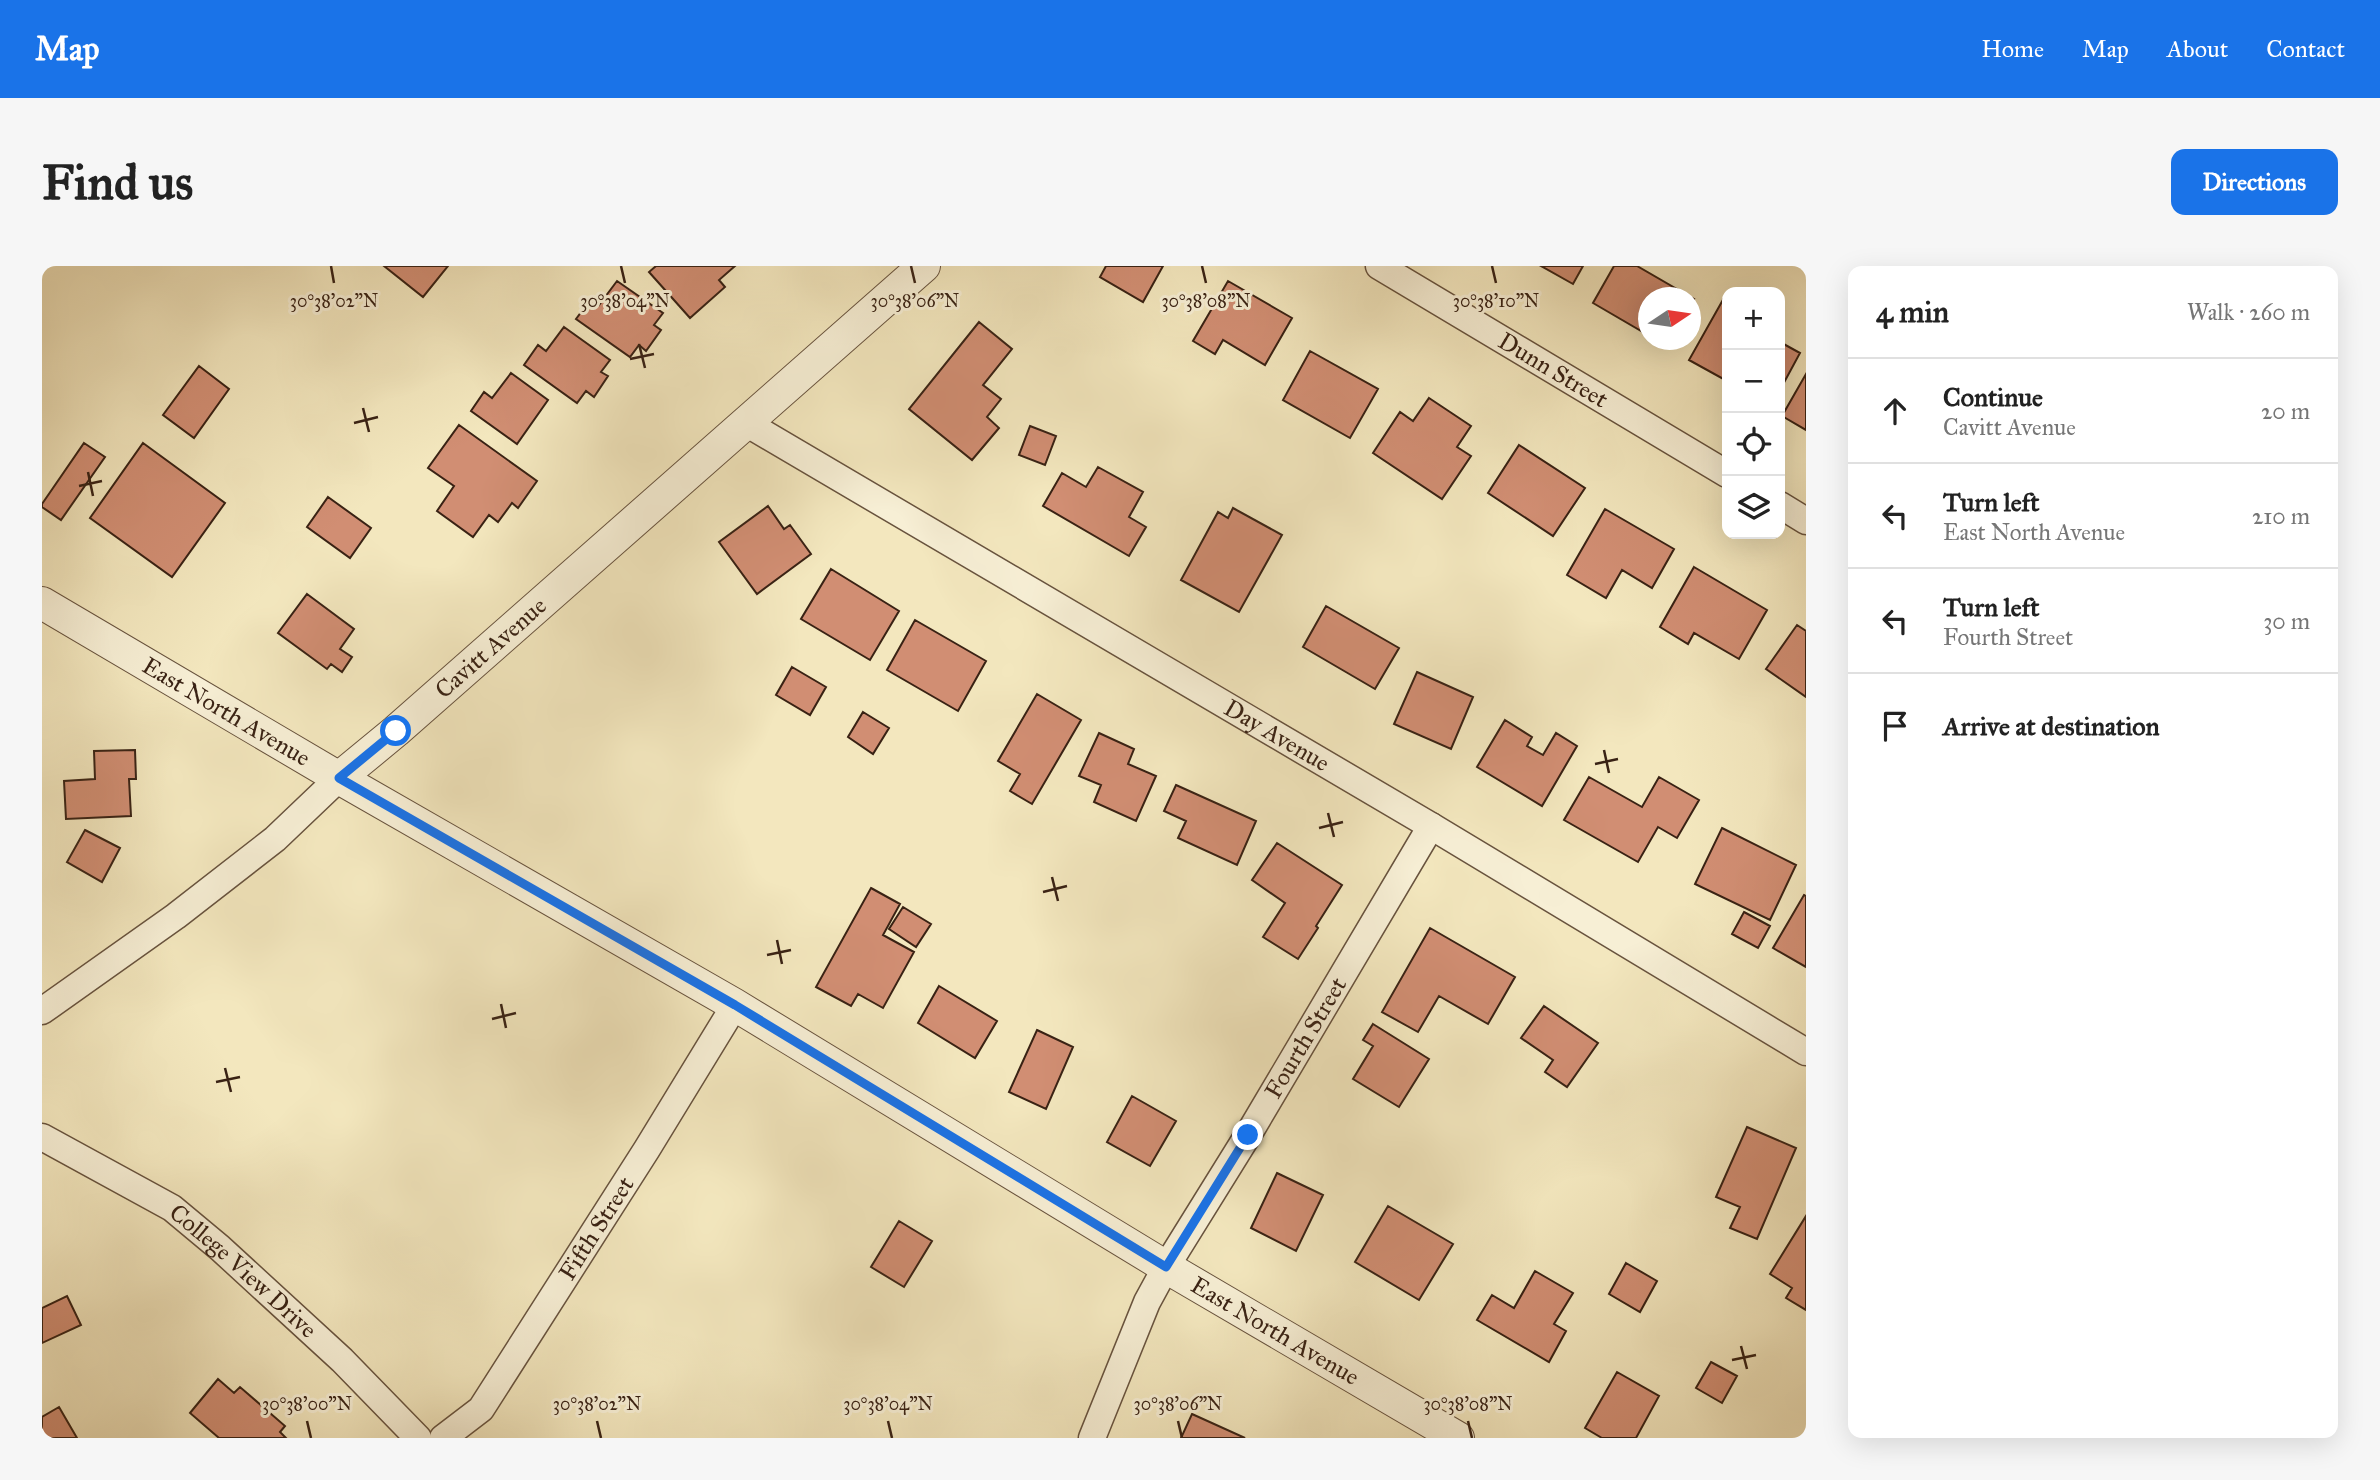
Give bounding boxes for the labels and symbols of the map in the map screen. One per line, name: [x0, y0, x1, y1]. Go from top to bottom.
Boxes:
north arrow: [1638, 287, 1701, 350]
text: 30°38'02"N: [290, 290, 378, 312]
text: 30°38'04"N: [580, 290, 670, 312]
text: 30°38'06"N: [871, 290, 959, 312]
text: 30°38'08"N: [1161, 290, 1251, 312]
text: 30°38'10"N: [1453, 290, 1539, 312]
street label: Dunn Street: [1493, 326, 1614, 415]
street label: Cavitt Avenue: [429, 591, 553, 705]
street label: East North Avenue: [137, 650, 316, 773]
street label: Day Avenue: [1219, 693, 1335, 778]
route start: [380, 715, 411, 746]
street label: Fourth Street: [1258, 971, 1353, 1104]
route end: [1232, 1119, 1263, 1150]
street label: Fifth Street: [552, 1171, 641, 1286]
street label: College View Drive: [163, 1197, 323, 1344]
street label: East North Avenue: [1186, 1270, 1365, 1392]
text: 30°38'00"N: [262, 1393, 352, 1415]
text: 30°38'02"N: [553, 1393, 641, 1415]
text: 30°38'04"N: [843, 1393, 933, 1415]
text: 30°38'06"N: [1134, 1393, 1222, 1415]
text: 30°38'08"N: [1423, 1393, 1513, 1415]

